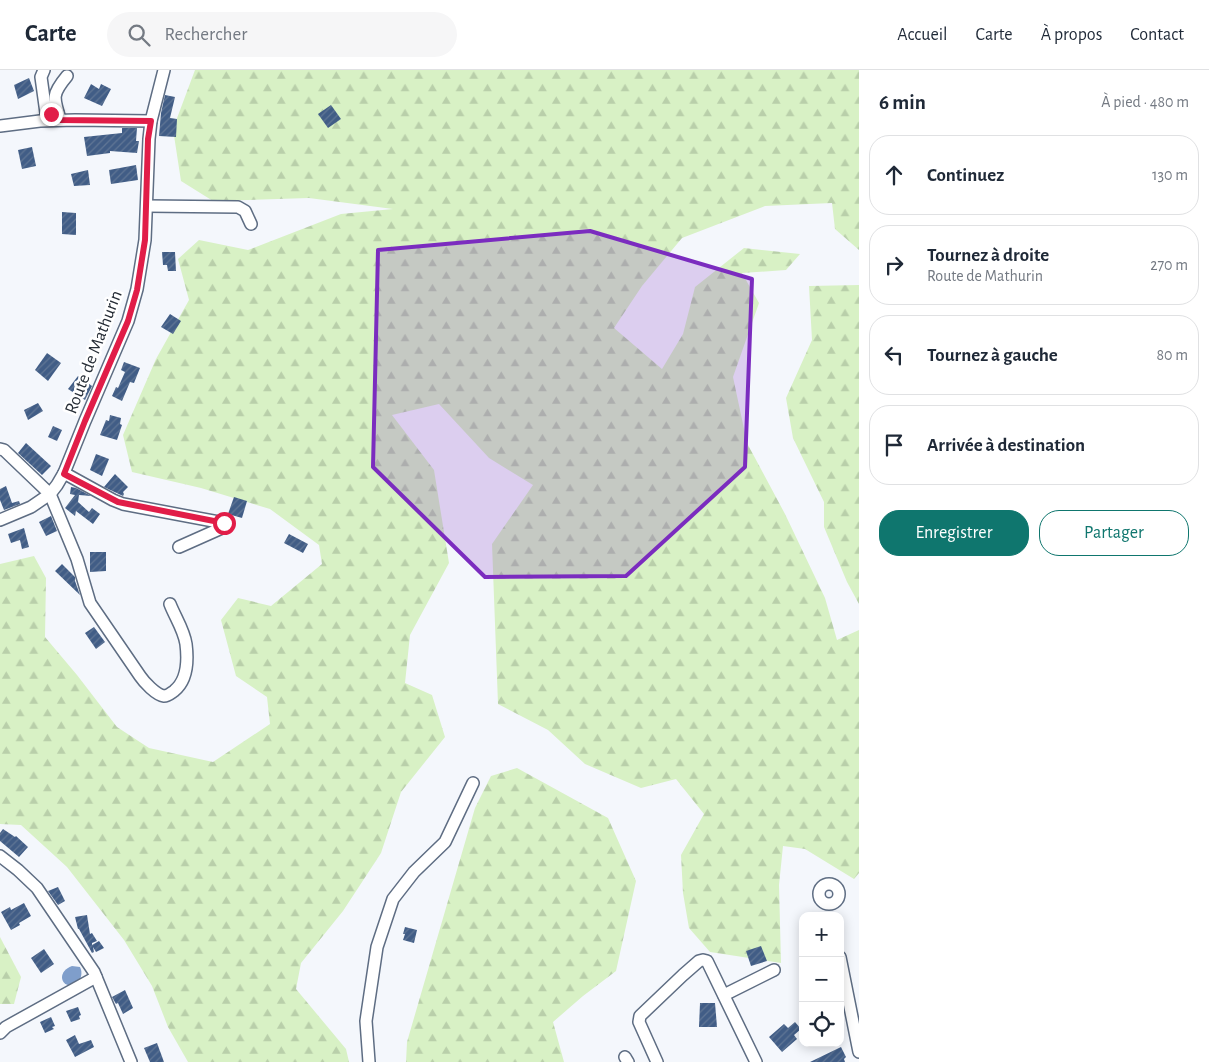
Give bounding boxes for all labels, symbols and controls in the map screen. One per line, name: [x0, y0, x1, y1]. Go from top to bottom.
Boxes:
search box: [107, 12, 457, 57]
icon: search: [125, 21, 153, 49]
text: Carte: [25, 22, 77, 46]
text: Rechercher: [165, 25, 247, 44]
text: Accueil: [897, 26, 948, 44]
text: Carte: [976, 26, 1013, 44]
text: À propos: [1041, 26, 1102, 44]
text: Contact: [1130, 26, 1184, 44]
text: 6 min: [879, 92, 926, 113]
text: À pied · 480 m: [1101, 94, 1189, 110]
route end: [40, 103, 63, 126]
icon: ahead: [880, 161, 908, 189]
text: Continuez: [927, 166, 1004, 185]
text: 130 m: [1152, 167, 1188, 183]
text: Tournez à droite: [927, 246, 1049, 265]
icon: right: [880, 251, 908, 279]
text: 270 m: [1150, 257, 1188, 273]
text: Route de Mathurin: [927, 268, 1043, 284]
street label: Route de Mathurin: [62, 288, 126, 417]
icon: left: [880, 341, 908, 369]
text: Tournez à gauche: [927, 346, 1058, 365]
text: 80 m: [1157, 347, 1188, 363]
icon: arrive: [880, 431, 908, 459]
text: Arrivée à destination: [927, 436, 1085, 455]
button: Enregistrer: [879, 510, 1029, 556]
button: Partager: [1039, 510, 1189, 556]
route start: [213, 512, 236, 535]
map controls: [799, 912, 844, 1047]
button: +: [799, 912, 844, 957]
button: −: [799, 957, 844, 1002]
button: locate: [799, 1002, 844, 1047]

